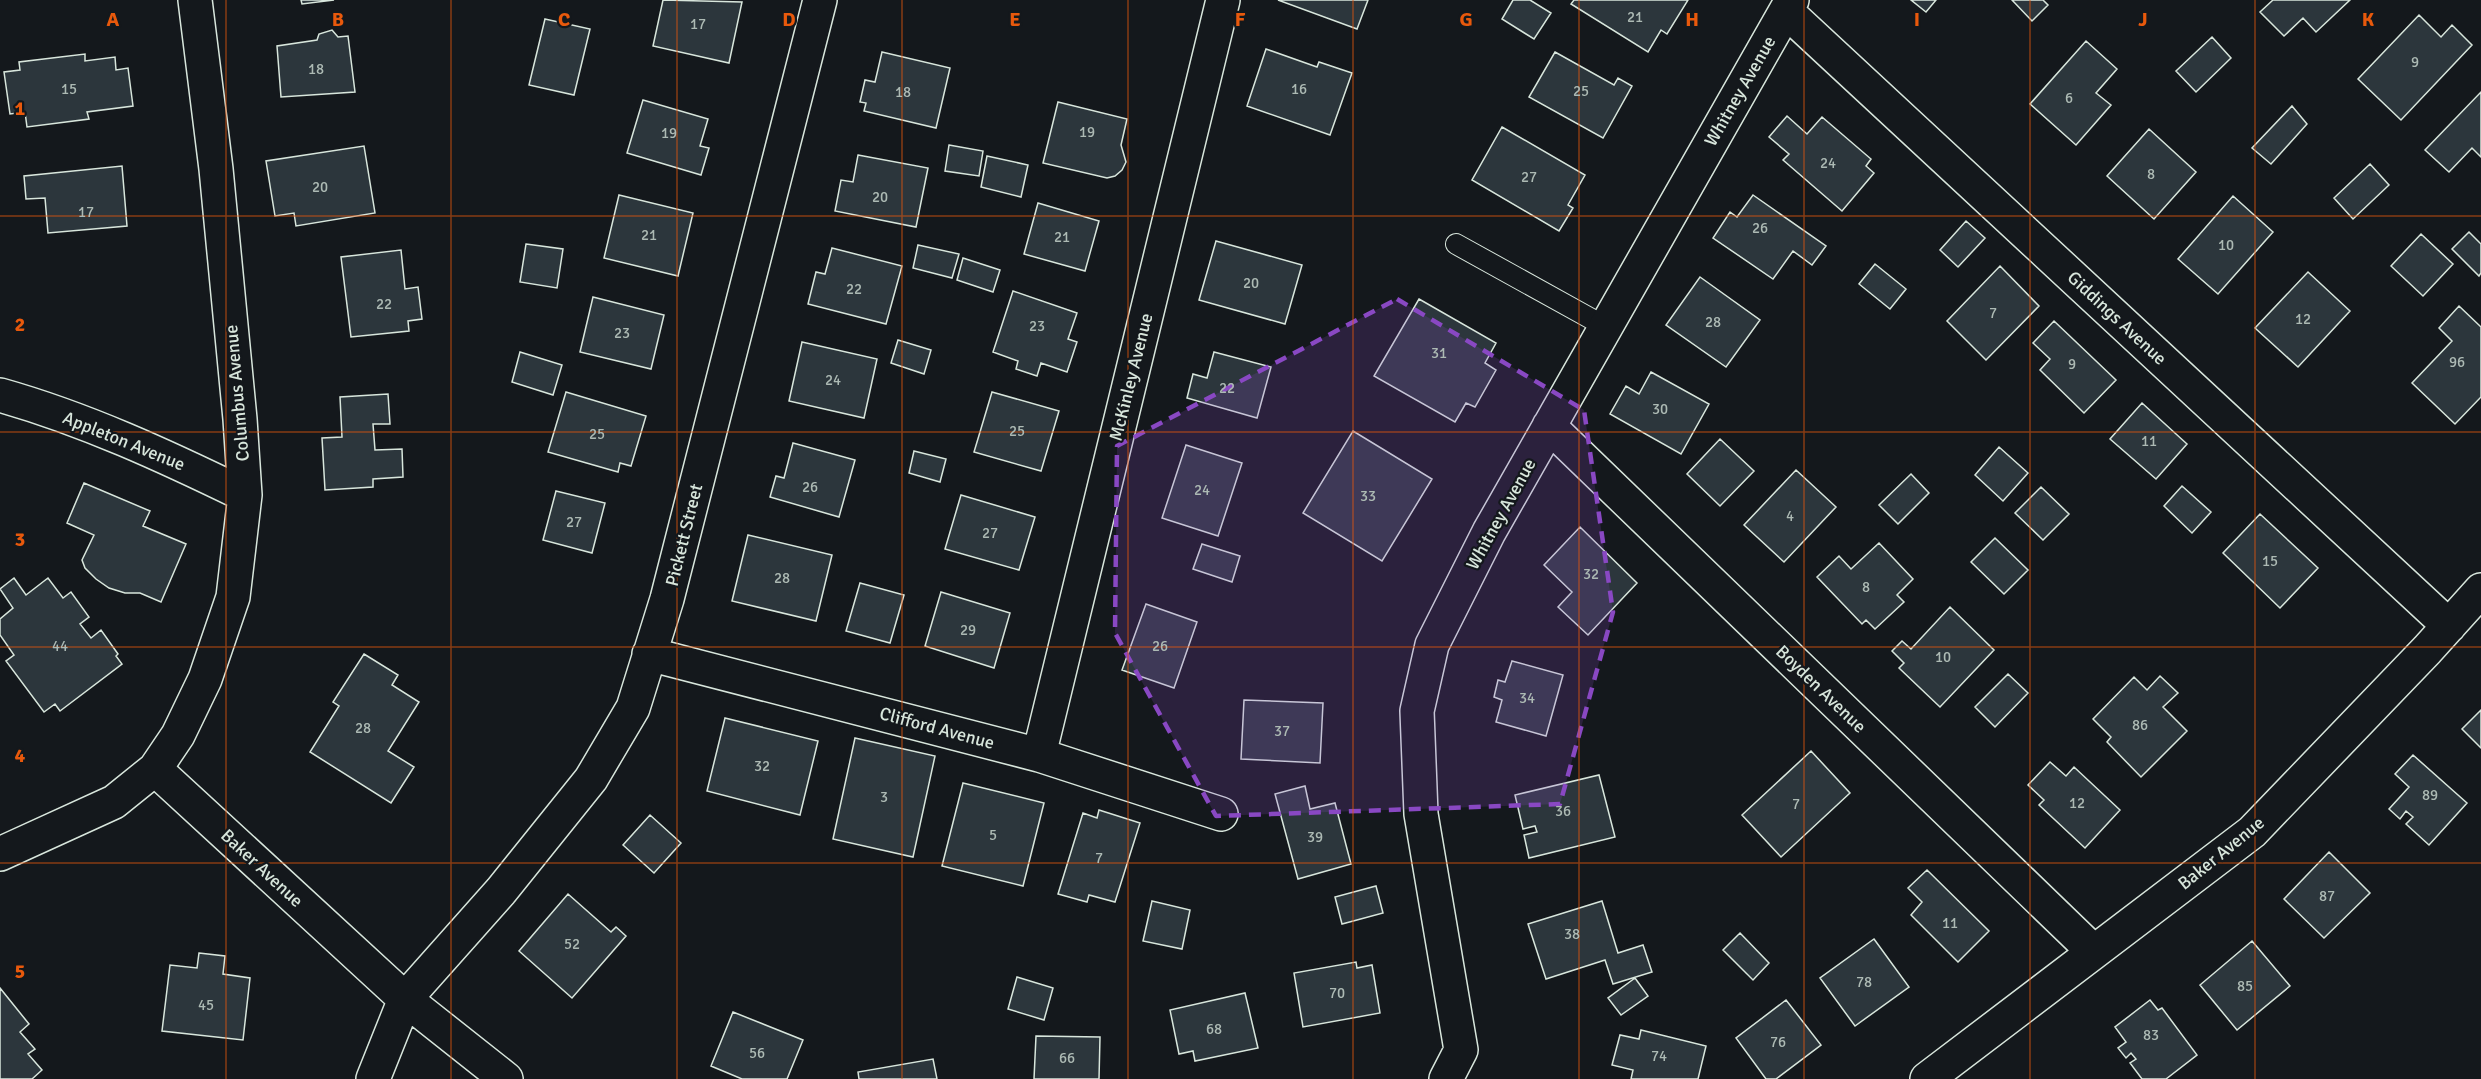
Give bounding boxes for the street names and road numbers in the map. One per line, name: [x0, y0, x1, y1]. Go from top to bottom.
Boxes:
street label: Whitney Avenue: [1700, 32, 1780, 150]
street label: Giddings Avenue: [2063, 266, 2171, 370]
street label: McKinley Avenue: [1104, 311, 1158, 443]
street label: Columbus Avenue: [220, 324, 254, 462]
street label: Appleton Avenue: [60, 406, 188, 476]
street label: Whitney Avenue: [1461, 455, 1541, 573]
street label: Pickett Street: [661, 482, 707, 588]
street label: Boyden Avenue: [1771, 640, 1871, 738]
street label: Clifford Avenue: [877, 702, 997, 754]
street label: Baker Avenue: [2173, 812, 2269, 894]
street label: Baker Avenue: [216, 824, 308, 912]

